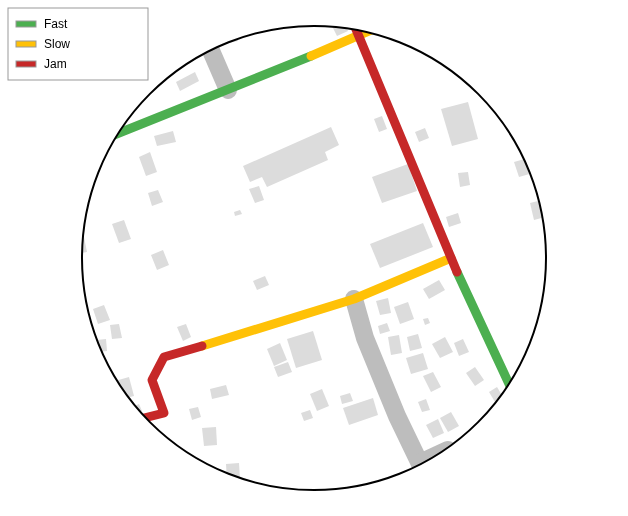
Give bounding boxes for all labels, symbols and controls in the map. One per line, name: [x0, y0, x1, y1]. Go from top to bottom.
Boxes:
legend: [8, 8, 148, 80]
text: Fast: [44, 17, 68, 31]
text: Slow: [44, 37, 70, 51]
text: Jam: [44, 57, 67, 71]

